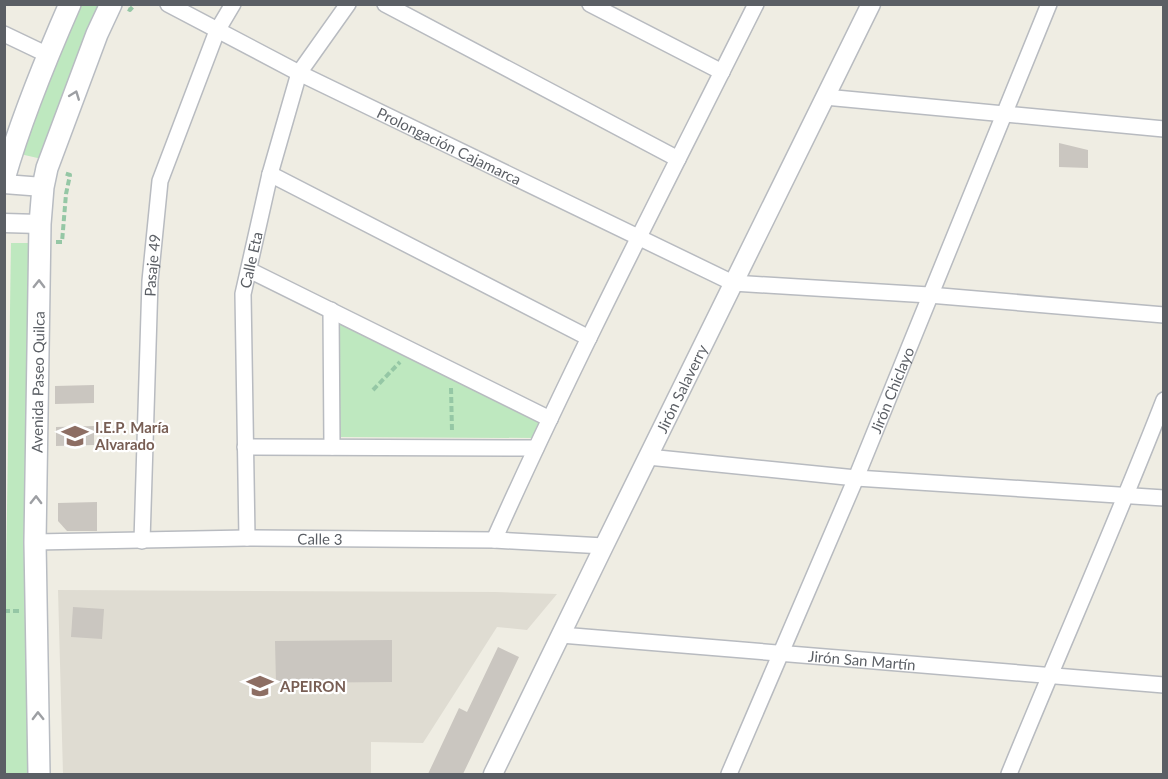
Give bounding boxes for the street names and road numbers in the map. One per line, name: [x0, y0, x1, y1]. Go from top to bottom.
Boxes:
street label: Prolongación Cajamarca: [374, 103, 524, 188]
street label: Calle Eta: [236, 230, 266, 290]
street label: Pasaje 49: [141, 233, 164, 297]
street label: Avenida Paseo Quilca: [27, 311, 48, 453]
street label: Jirón Salaverry: [652, 341, 711, 436]
street label: Jirón Chiclayo: [866, 344, 917, 436]
street label: Calle 3: [297, 529, 343, 548]
street label: Jirón San Martín: [808, 647, 916, 673]

